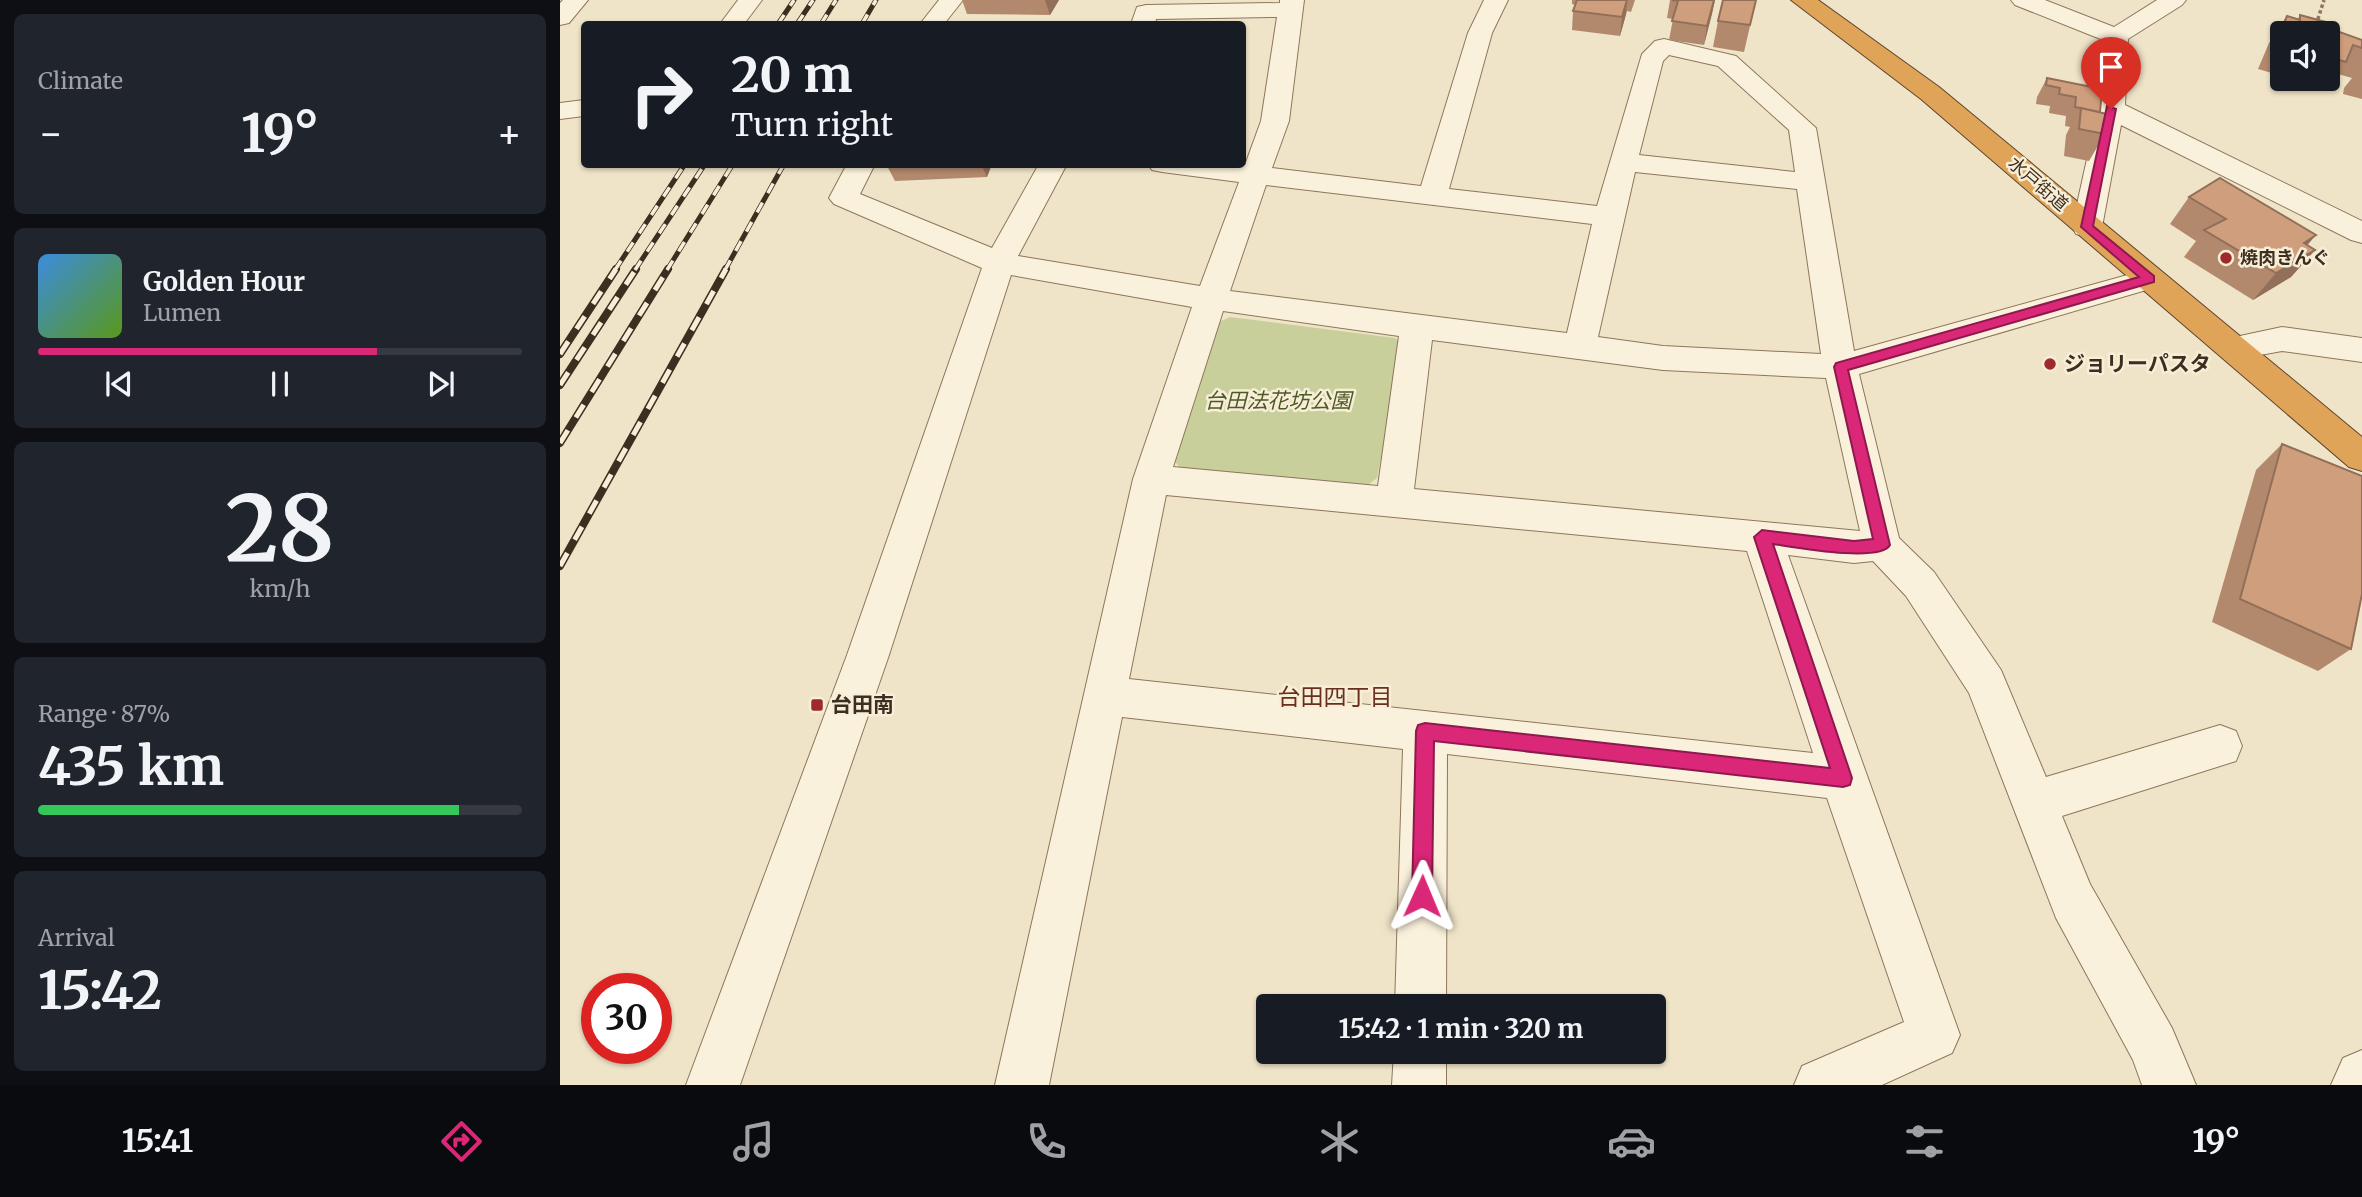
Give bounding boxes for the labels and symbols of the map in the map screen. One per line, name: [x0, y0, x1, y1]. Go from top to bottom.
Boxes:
pin: [2081, 37, 2141, 109]
street label: 水戸街道: [2004, 151, 2073, 216]
place label: 焼肉きんぐ: [2240, 246, 2330, 269]
marker: 焼肉きんぐ: [2218, 250, 2234, 266]
place label: ジョリーパスタ: [2064, 350, 2211, 377]
marker: ジョリーパスタ: [2042, 356, 2058, 372]
park label: 台田法花坊公園: [1205, 387, 1354, 414]
district label: 台田四丁目: [1278, 682, 1393, 711]
place label: 台田南: [831, 691, 894, 718]
marker: 台田南: [809, 697, 825, 713]
position arrow: [1385, 859, 1459, 933]
speed limit sign: 30: [581, 973, 672, 1064]

